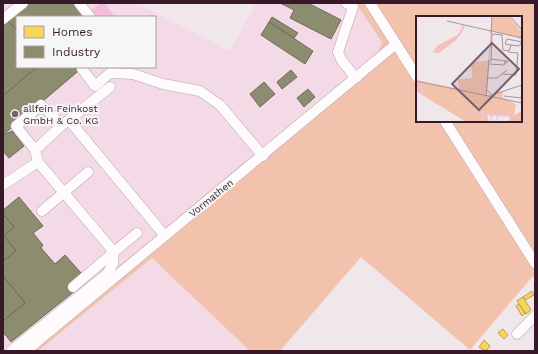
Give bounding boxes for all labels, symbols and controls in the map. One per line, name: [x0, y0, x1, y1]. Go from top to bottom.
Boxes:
legend: [16, 16, 156, 68]
inset map: [416, 16, 522, 122]
text: Homes: [52, 25, 93, 39]
text: Industry: [52, 45, 101, 59]
place label: allfein Feinkost GmbH & Co. KG: [23, 103, 99, 126]
marker: allfein Feinkost GmbH & Co. KG: [10, 109, 20, 119]
street label: Vormathen: [187, 177, 235, 219]

